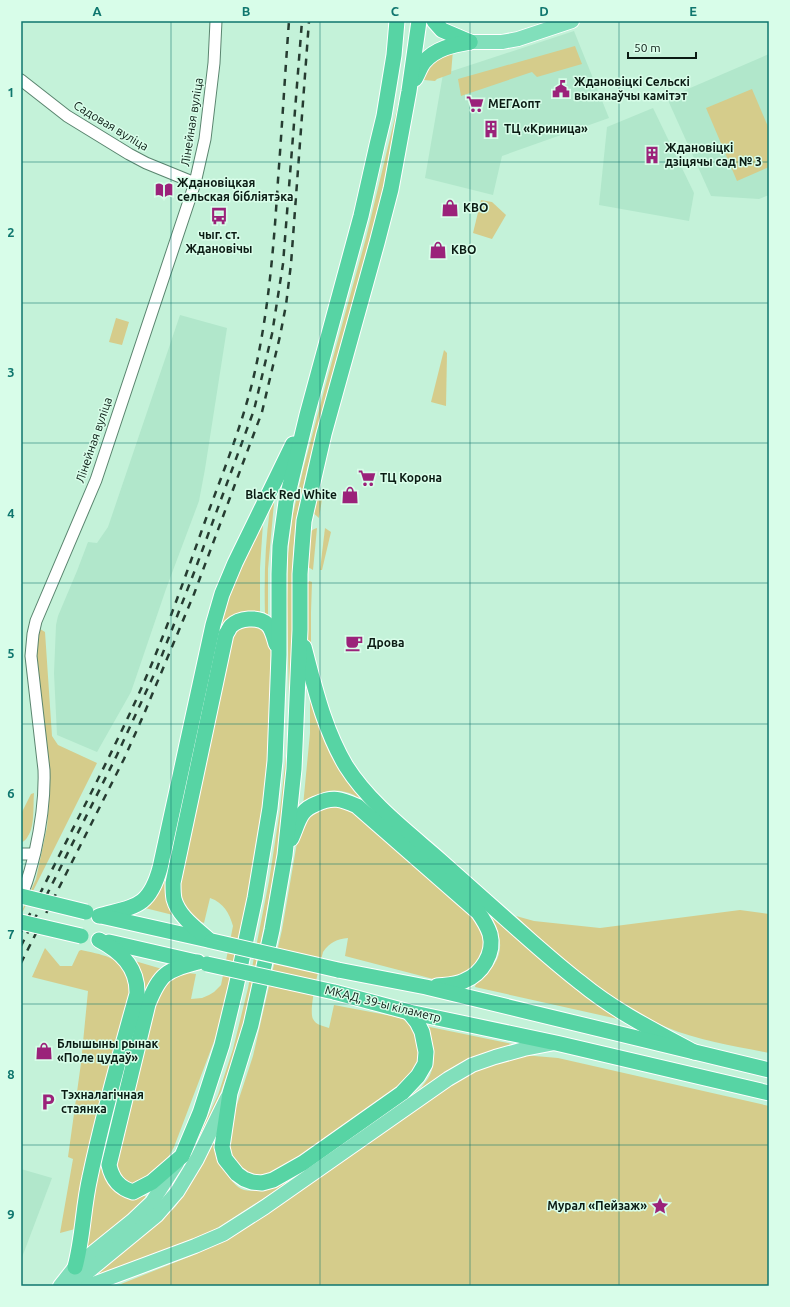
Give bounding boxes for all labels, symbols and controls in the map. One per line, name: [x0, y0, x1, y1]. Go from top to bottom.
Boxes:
text: A: [92, 4, 102, 18]
text: B: [242, 4, 251, 18]
text: C: [391, 4, 400, 18]
text: D: [539, 4, 549, 18]
text: E: [689, 4, 697, 18]
scale bar: [628, 34, 696, 60]
text: 50 m: [634, 41, 661, 54]
place label: Ждановіцкі Сельскі выканаўчы камітэт: [574, 75, 690, 102]
street label: Лінейная вуліца: [178, 77, 205, 167]
public building icon: Ждановіцкі Сельскі выканаўчы камітэт: [551, 79, 571, 99]
text: 1: [7, 85, 15, 99]
supermarket icon: МЕГАопт: [465, 94, 485, 114]
place label: МЕГАопт: [488, 97, 541, 110]
street label: Садовая вуліца: [72, 98, 151, 153]
building icon: ТЦ «Криница»: [481, 119, 501, 139]
place label: ТЦ «Криница»: [504, 122, 588, 135]
place label: Ждановіцкі дзіцячы сад № 3: [665, 141, 762, 168]
building icon: Ждановіцкі дзіцячы сад № 3: [642, 145, 662, 165]
place label: Ждановіцкая сельская бібліятэка: [177, 176, 293, 203]
library icon: Ждановіцкая сельская бібліятэка: [154, 180, 174, 200]
shop icon: КВО: [440, 198, 460, 218]
place label: КВО: [463, 201, 488, 214]
bus stop icon: чыг. ст. Ждановічы: [209, 206, 229, 226]
text: 2: [7, 225, 15, 239]
place label: чыг. ст. Ждановічы: [185, 228, 253, 255]
shop icon: KBО: [428, 240, 448, 260]
place label: KBО: [451, 243, 476, 256]
text: 3: [7, 365, 15, 379]
street label: Лінейная вуліца: [73, 395, 114, 484]
supermarket icon: ТЦ Корона: [357, 468, 377, 488]
place label: ТЦ Корона: [380, 471, 442, 484]
shop icon: Black Red White: [340, 485, 360, 505]
place label: Black Red White: [245, 488, 337, 501]
text: 4: [7, 506, 15, 520]
cafe icon: Дрова: [344, 633, 364, 653]
place label: Дрова: [367, 636, 404, 649]
text: 5: [7, 646, 15, 660]
text: 6: [7, 786, 15, 800]
text: 7: [7, 927, 15, 941]
street label: МКАД, 39-ы кіламетр: [324, 983, 442, 1024]
place label: Блышыны рынак «Поле цудаў»: [57, 1037, 159, 1064]
shop icon: Блышыны рынак «Поле цудаў»: [34, 1041, 54, 1061]
text: 8: [7, 1067, 15, 1081]
place label: Тэхналагічная стаянка: [61, 1088, 144, 1115]
parking icon: Тэхналагічная стаянка: [38, 1092, 58, 1112]
place icon: Мурал «Пейзаж»: [650, 1196, 670, 1216]
place label: Мурал «Пейзаж»: [547, 1199, 647, 1212]
text: 9: [7, 1207, 15, 1221]

